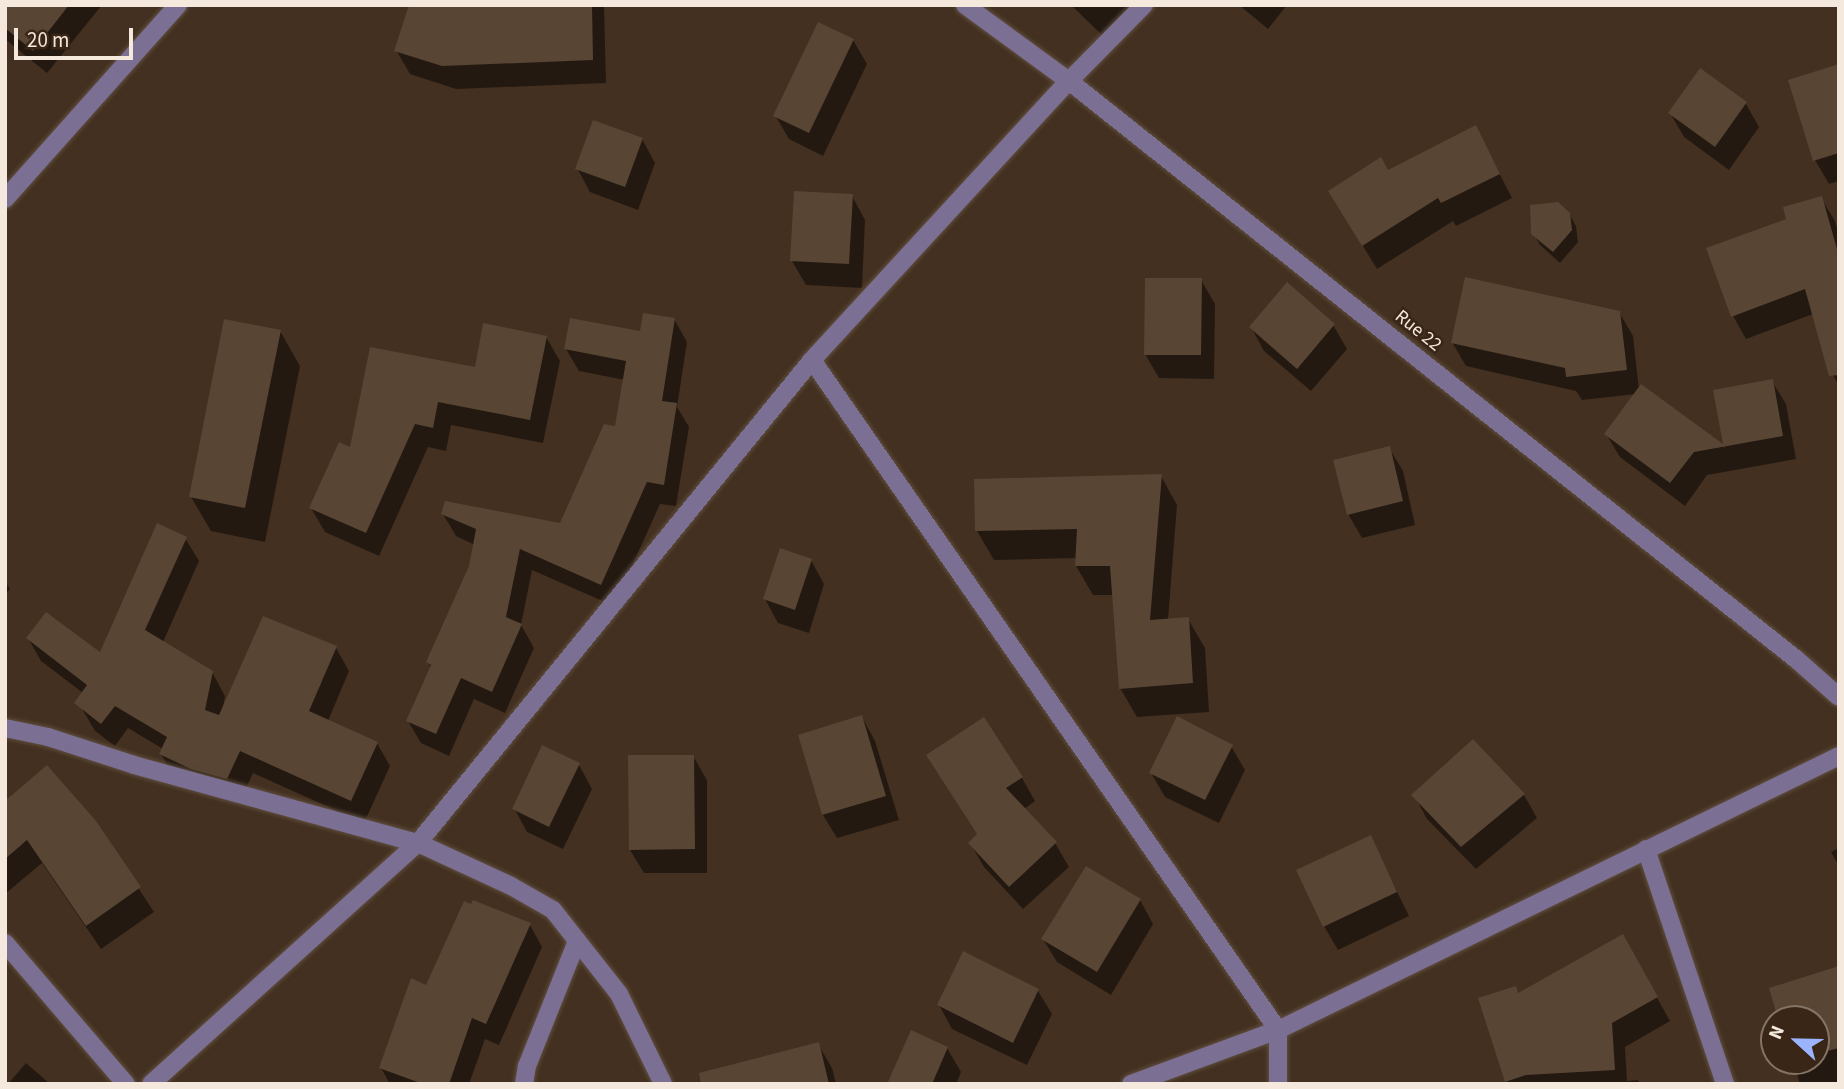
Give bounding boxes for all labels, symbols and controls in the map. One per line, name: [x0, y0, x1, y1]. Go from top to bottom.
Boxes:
scale bar: [18, 14, 136, 58]
text: 20 m: [27, 25, 69, 55]
street label: Rue 22: [1390, 305, 1446, 357]
north arrow: [1760, 1005, 1830, 1075]
text: N: [1762, 1022, 1792, 1044]

